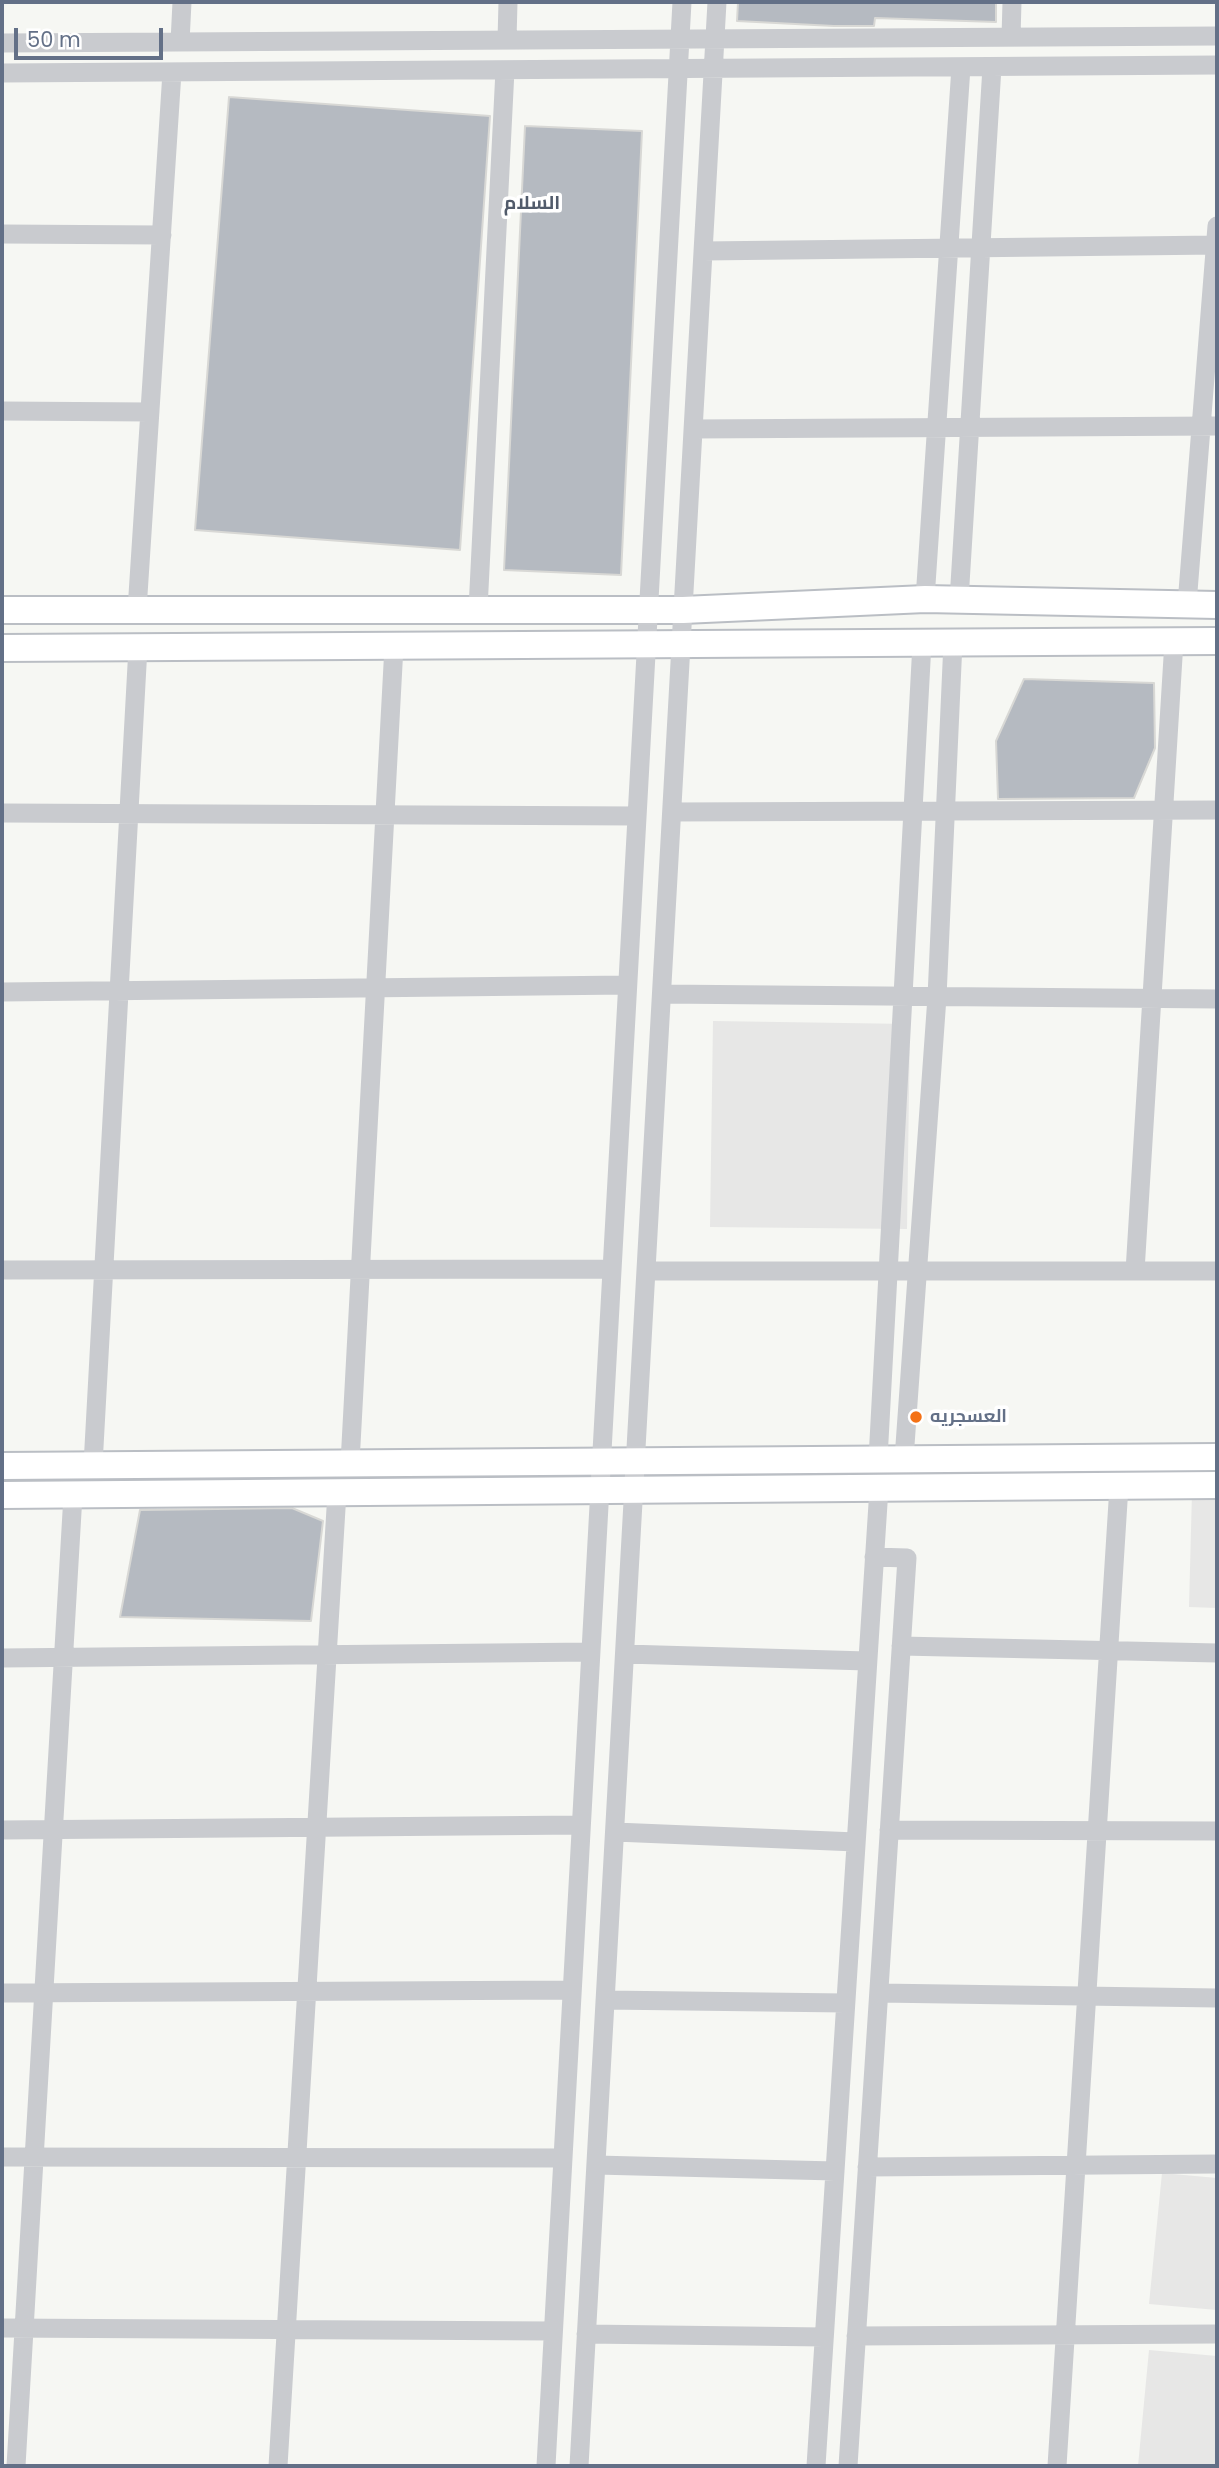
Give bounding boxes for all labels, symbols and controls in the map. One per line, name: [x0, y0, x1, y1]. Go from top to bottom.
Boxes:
scale bar: [18, 14, 166, 58]
text: 50 m: [27, 25, 81, 54]
district label: السلام: [504, 193, 560, 215]
place label: العسجريه: [930, 1406, 1007, 1428]
marker: العسجريه: [908, 1409, 924, 1425]

